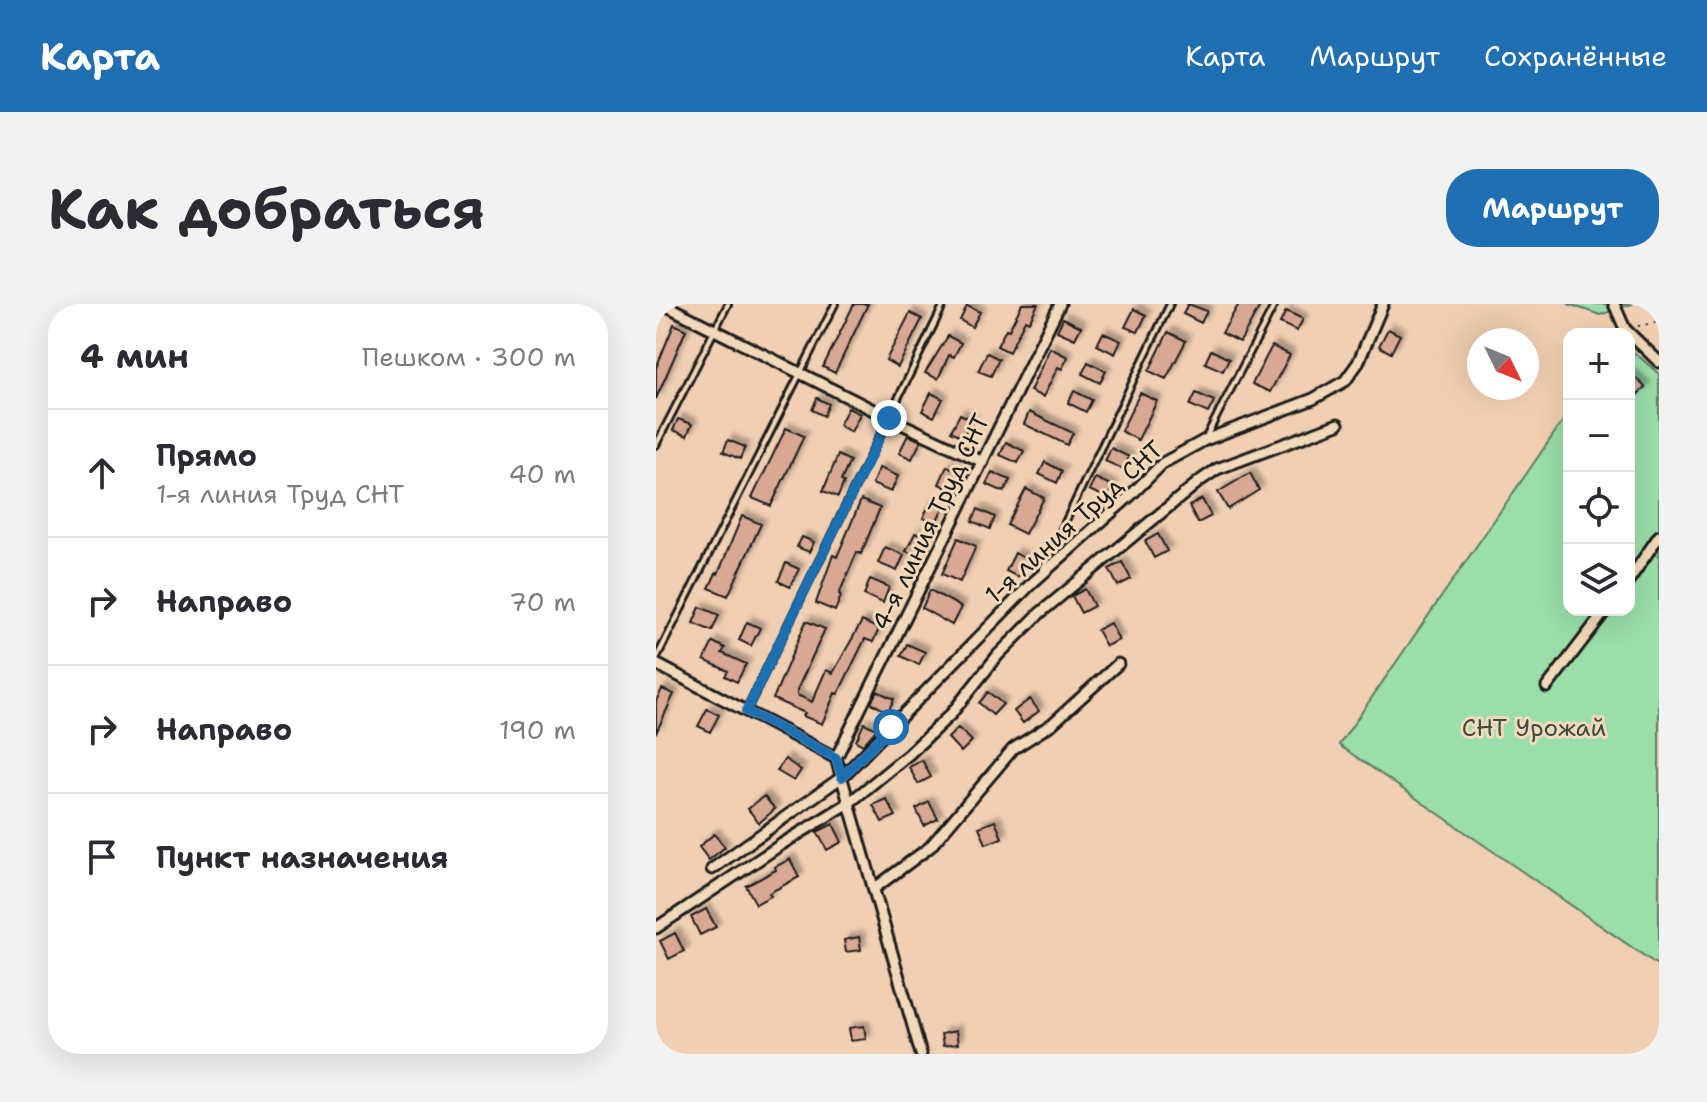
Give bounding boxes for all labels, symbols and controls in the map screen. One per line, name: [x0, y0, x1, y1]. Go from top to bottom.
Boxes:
text: Карта: [40, 31, 160, 82]
text: Карта: [1185, 37, 1265, 75]
text: Маршрут: [1309, 37, 1440, 75]
text: Сохранённые: [1484, 37, 1667, 75]
button: Маршрут: [1446, 169, 1659, 247]
text: Как добраться: [48, 171, 485, 246]
north arrow: [1467, 328, 1539, 400]
map controls: [1563, 328, 1635, 616]
button: +: [1563, 328, 1635, 400]
text: 4 мин: [80, 333, 189, 379]
text: Пешком · 300 m: [362, 339, 576, 374]
route end: [871, 400, 907, 436]
button: −: [1563, 400, 1635, 472]
street label: 4-я линия Труд СНТ: [865, 408, 997, 635]
street label: 1-я линия Труд СНТ: [978, 433, 1170, 611]
text: Прямо: [156, 435, 257, 476]
icon: ahead: [80, 451, 124, 495]
text: 40 m: [509, 456, 576, 491]
button: locate: [1563, 472, 1635, 544]
text: 1-я линия Труд СНТ: [156, 476, 404, 511]
button: layers: [1563, 544, 1635, 616]
icon: right: [80, 579, 124, 623]
text: Направо: [156, 581, 292, 622]
text: 70 m: [509, 584, 576, 619]
icon: right: [80, 707, 124, 751]
text: Направо: [156, 709, 292, 750]
route start: [873, 709, 909, 745]
text: 190 m: [499, 712, 576, 747]
park label: СНТ Урожай: [1462, 712, 1606, 744]
icon: arrive: [80, 835, 124, 879]
text: Пункт назначения: [156, 837, 448, 878]

